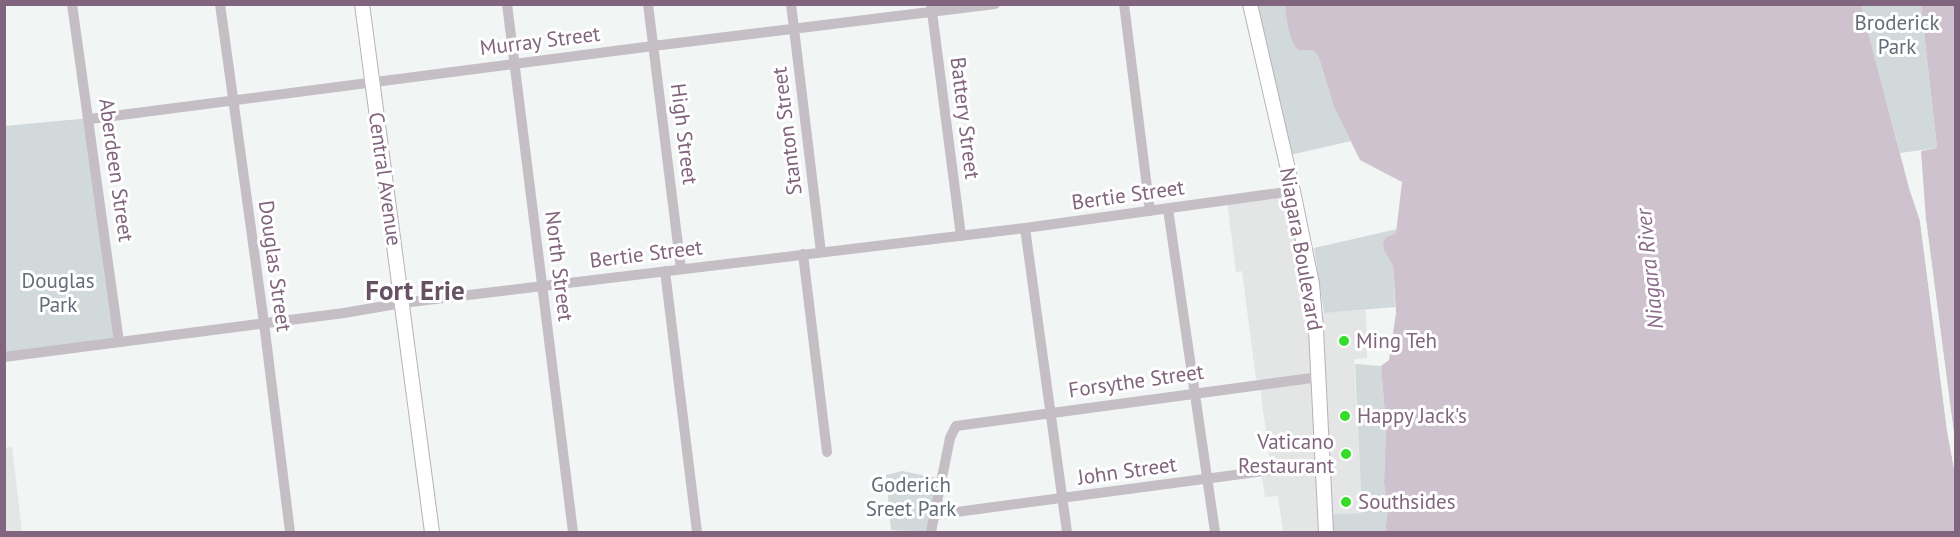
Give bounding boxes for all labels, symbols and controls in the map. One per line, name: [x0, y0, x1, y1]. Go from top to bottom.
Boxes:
park label: Broderick Park: [1855, 9, 1939, 60]
street label: Murray Street: [478, 20, 602, 61]
street label: Battery Street: [945, 55, 986, 181]
street label: Stanton Street: [765, 65, 808, 197]
street label: High Street: [665, 82, 704, 186]
street label: Aberdeen Street: [93, 96, 140, 243]
street label: Central Avenue: [363, 110, 408, 248]
street label: Niagara Boulevard: [1274, 165, 1329, 333]
street label: Bertie Street: [1070, 173, 1186, 216]
street label: Douglas Street: [253, 199, 298, 333]
water label: Niagara River: [1629, 206, 1669, 331]
street label: North Street: [539, 209, 580, 323]
street label: Bertie Street: [588, 233, 704, 274]
park label: Douglas Park: [22, 267, 94, 318]
district label: Fort Erie: [365, 273, 465, 307]
place label: Ming Teh: [1356, 327, 1437, 354]
marker: Ming Teh: [1337, 334, 1351, 348]
street label: Forsythe Street: [1067, 358, 1205, 403]
place label: Happy Jack's: [1357, 402, 1467, 429]
marker: Happy Jack's: [1338, 409, 1352, 423]
place label: Vaticano Restaurant: [1238, 428, 1334, 479]
marker: Vaticano Restaurant: [1339, 447, 1353, 461]
street label: John Street: [1075, 450, 1178, 491]
park label: Goderich Sreet Park: [866, 471, 956, 522]
place label: Southsides: [1358, 488, 1456, 515]
marker: Southsides: [1339, 495, 1353, 509]

